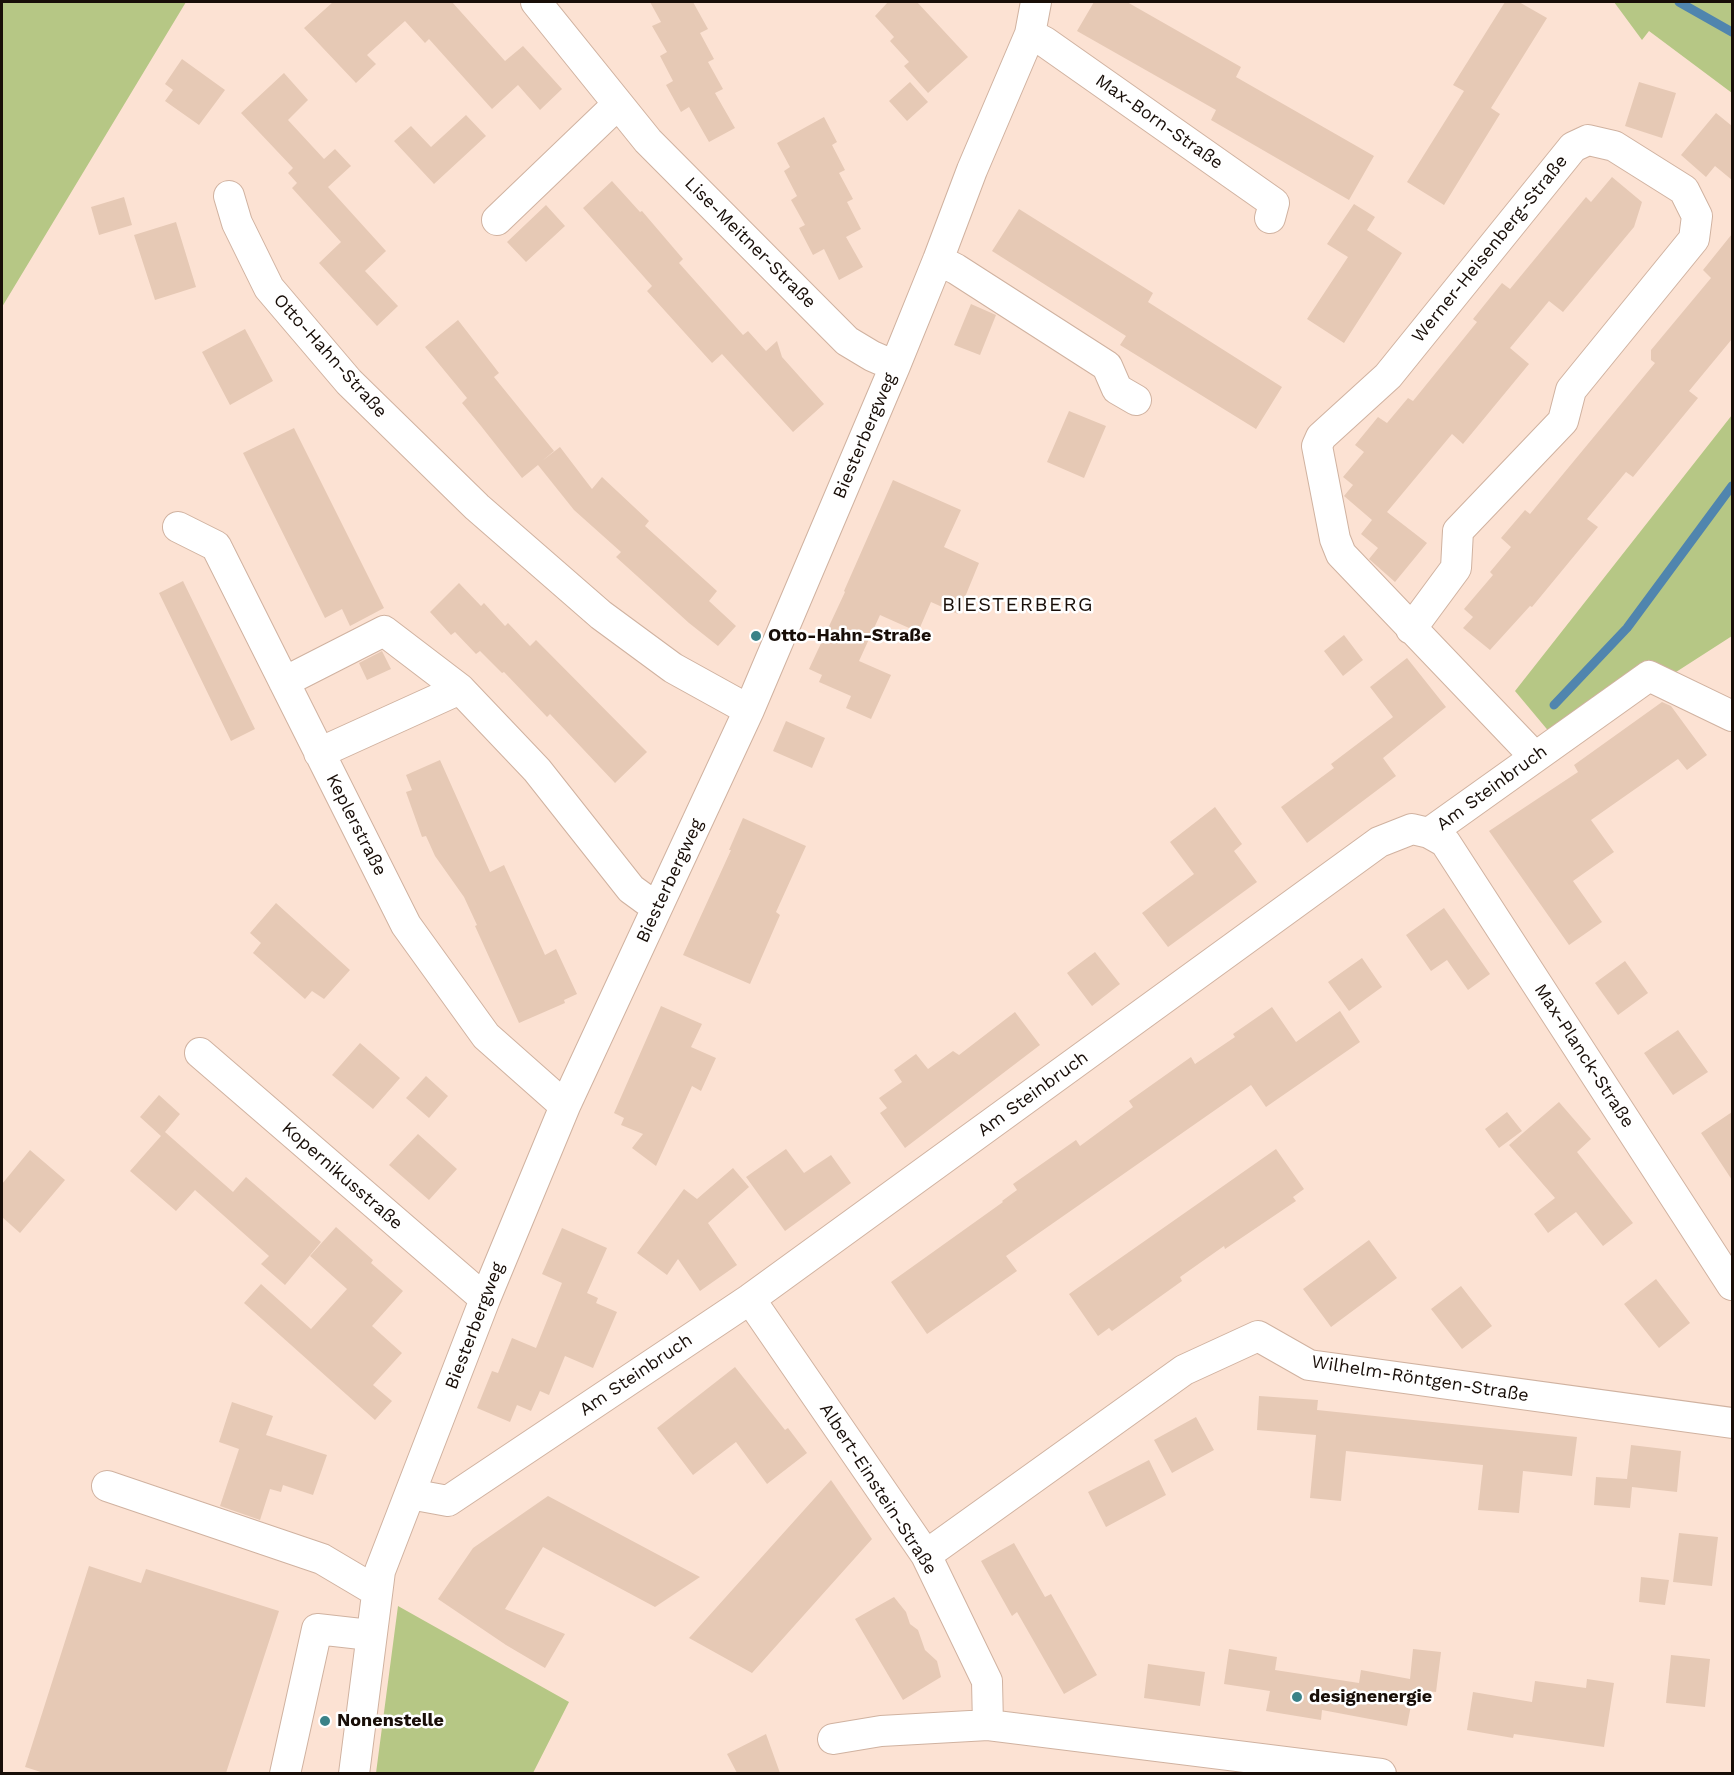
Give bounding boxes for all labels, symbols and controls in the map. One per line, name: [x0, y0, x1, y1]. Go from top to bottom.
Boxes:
street label: Max-Born-Straße: [1091, 70, 1227, 174]
street label: Werner-Heisenberg-Straße: [1408, 151, 1572, 347]
street label: Lise-Meitner-Straße: [680, 173, 820, 313]
street label: Otto-Hahn-Straße: [269, 289, 391, 423]
street label: Biesterbergweg: [829, 370, 901, 502]
district label: BIESTERBERG: [942, 593, 1094, 617]
place label: Otto-Hahn-Straße: [768, 625, 931, 647]
marker: Otto-Hahn-Straße: [749, 629, 763, 643]
street label: Am Steinbruch: [1432, 741, 1552, 835]
street label: Keplerstraße: [321, 770, 391, 880]
street label: Biesterbergweg: [632, 816, 708, 946]
street label: Max-Planck-Straße: [1529, 980, 1639, 1132]
street label: Am Steinbruch: [973, 1047, 1093, 1141]
street label: Kopernikusstraße: [277, 1118, 407, 1234]
street label: Biesterbergweg: [441, 1259, 509, 1393]
street label: Am Steinbruch: [575, 1329, 697, 1421]
street label: Wilhelm-Röntgen-Straße: [1310, 1351, 1530, 1407]
street label: Albert-Einstein-Straße: [815, 1399, 941, 1579]
place label: designenergie: [1309, 1686, 1432, 1708]
marker: designenergie: [1290, 1690, 1304, 1704]
place label: Nonenstelle: [337, 1710, 444, 1732]
marker: Nonenstelle: [318, 1714, 332, 1728]

